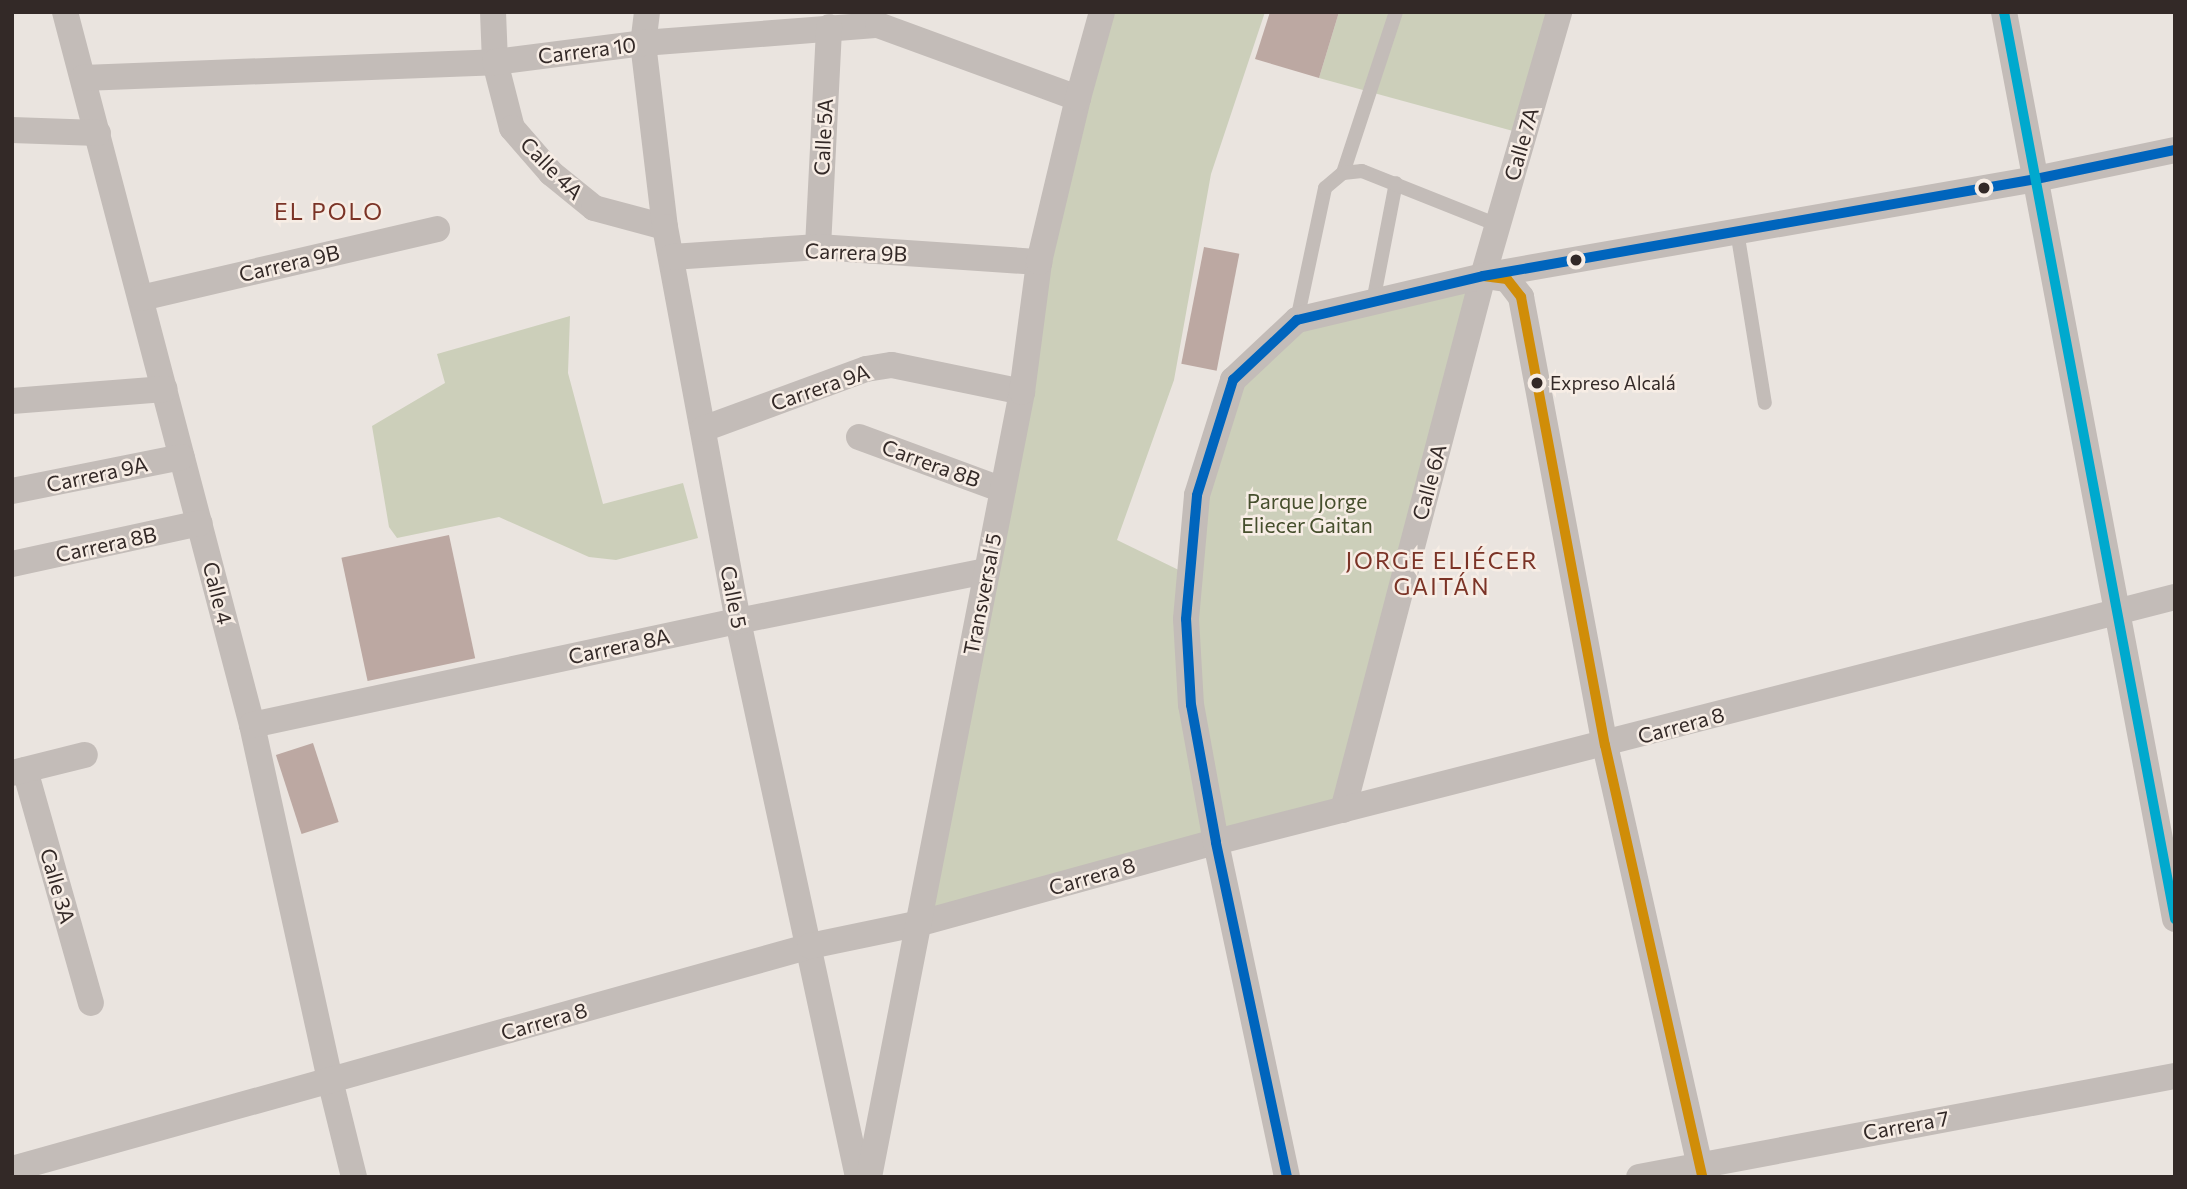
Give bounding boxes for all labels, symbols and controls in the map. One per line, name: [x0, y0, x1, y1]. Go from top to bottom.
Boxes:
street label: Carrera 10: [536, 31, 638, 69]
street label: Calle 5A: [808, 98, 838, 176]
street label: Calle 7A: [1499, 105, 1543, 183]
street label: Calle 4A: [515, 131, 589, 205]
unlabelled marker: [1977, 181, 1991, 195]
district label: EL POLO: [275, 197, 383, 225]
street label: Carrera 9B: [804, 238, 908, 266]
street label: Carrera 9B: [236, 239, 342, 287]
unlabelled marker: [1569, 253, 1583, 267]
street label: Carrera 9A: [767, 358, 873, 416]
place label: Expreso Alcalá: [1550, 372, 1675, 394]
marker: Expreso Alcalá: [1530, 376, 1544, 390]
street label: Carrera 8B: [879, 434, 983, 492]
street label: Calle 6A: [1407, 441, 1451, 523]
street label: Carrera 9A: [44, 451, 150, 497]
park label: Parque Jorge Eliecer Gaitan: [1241, 488, 1373, 538]
street label: Carrera 8B: [53, 521, 159, 567]
street label: Transversal 5: [958, 531, 1006, 657]
district label: JORGE ELIÉCER GAITÁN: [1347, 546, 1537, 600]
street label: Calle 4: [198, 559, 238, 627]
street label: Calle 5: [716, 564, 752, 630]
street label: Carrera 8A: [566, 623, 672, 669]
street label: Carrera 8: [1635, 701, 1727, 749]
street label: Calle 3A: [35, 845, 81, 927]
street label: Carrera 8: [1046, 852, 1138, 900]
street label: Carrera 8: [498, 997, 590, 1045]
street label: Carrera 7: [1861, 1105, 1951, 1145]

